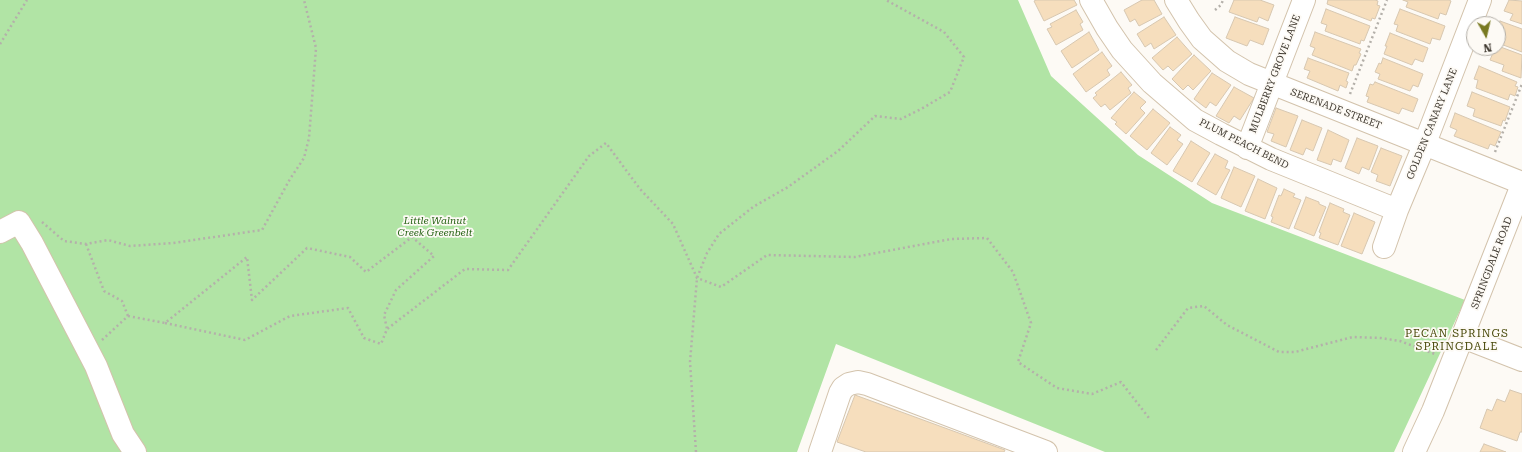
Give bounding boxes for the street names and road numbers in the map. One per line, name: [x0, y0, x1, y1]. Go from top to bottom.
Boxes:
street label: MULBERRY GROVE LANE: [1247, 13, 1303, 135]
street label: GOLDEN CANARY LANE: [1404, 67, 1460, 181]
street label: SERENADE STREET: [1289, 86, 1383, 132]
street label: PLUM PEACH BEND: [1197, 116, 1291, 172]
street label: SPRINGDALE ROAD: [1469, 215, 1515, 311]

